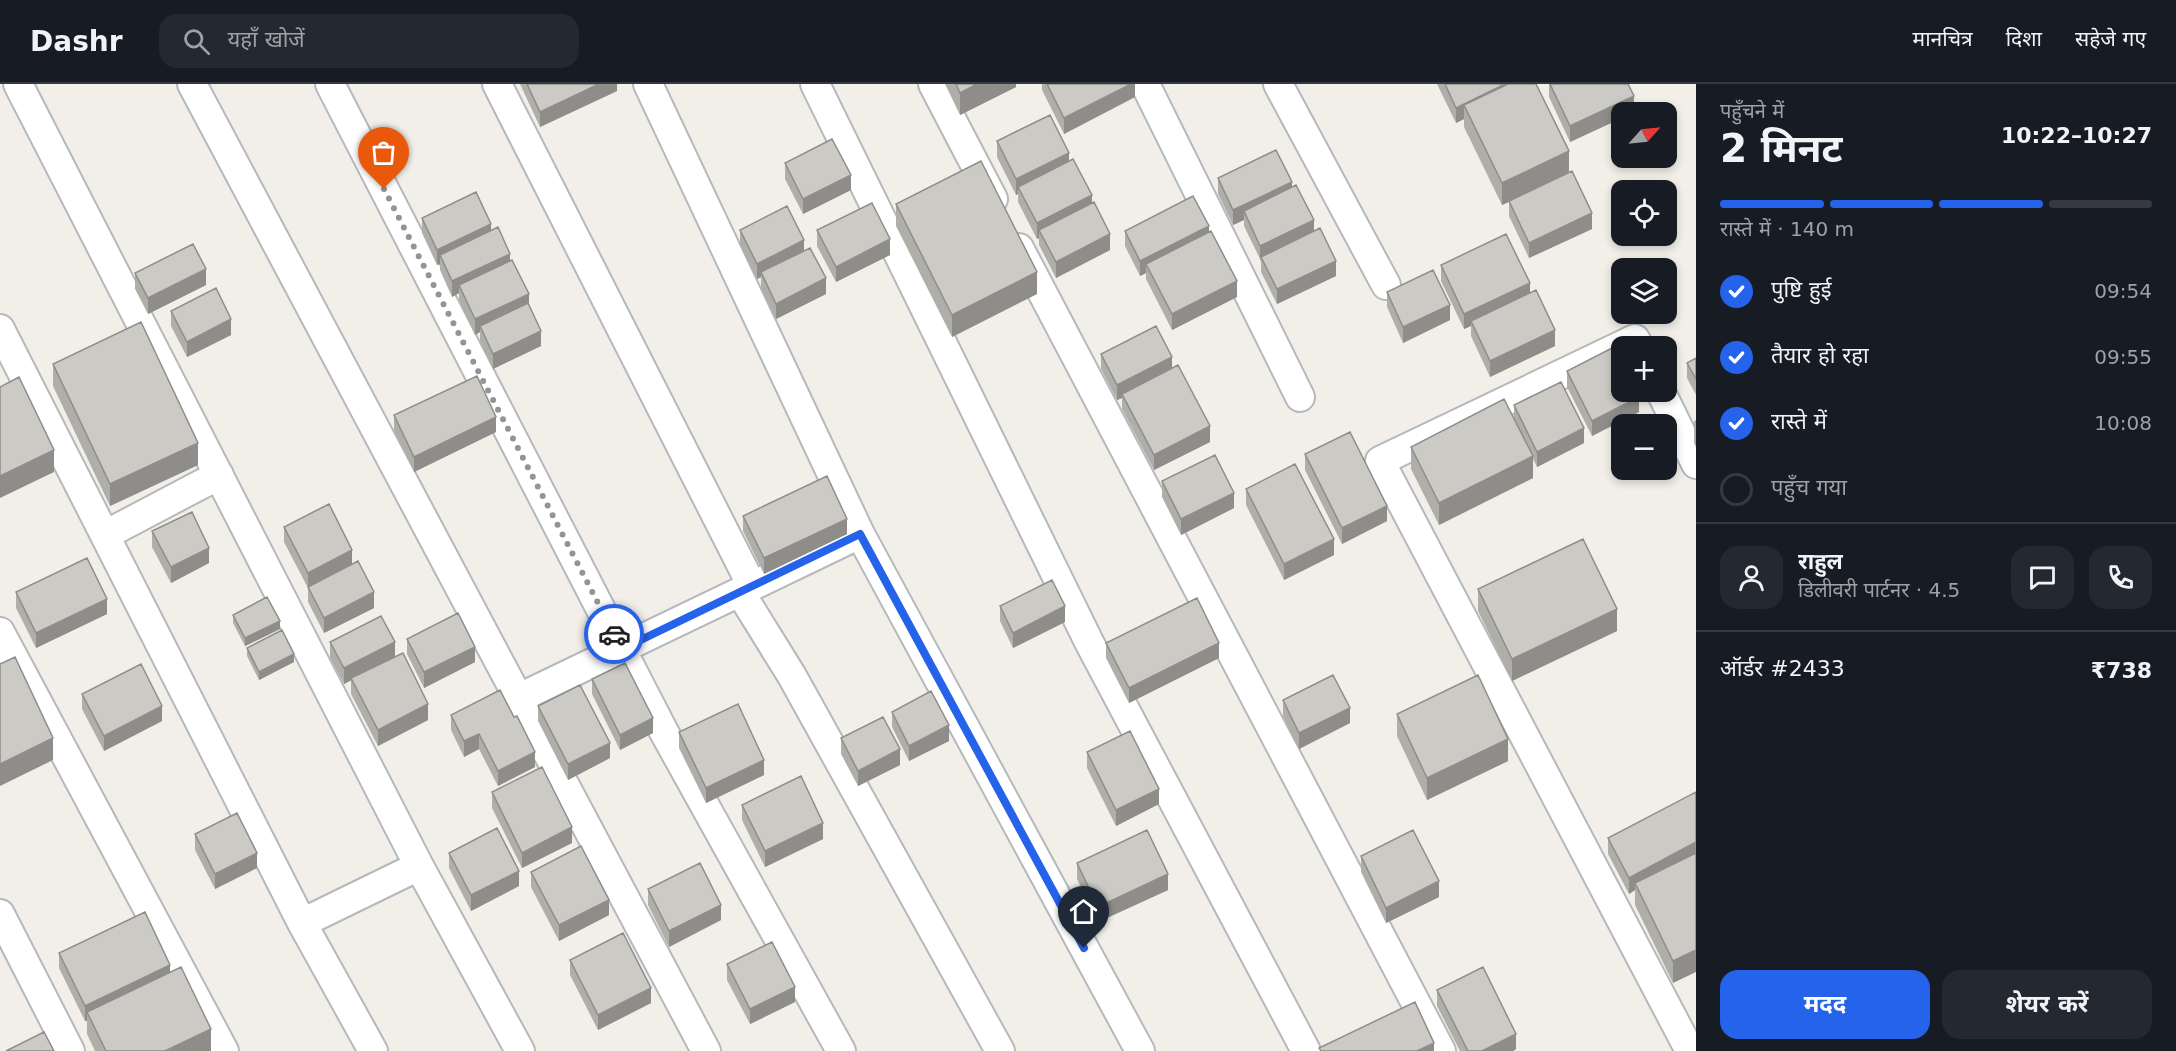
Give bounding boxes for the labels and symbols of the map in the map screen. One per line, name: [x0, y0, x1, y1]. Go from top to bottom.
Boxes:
north arrow: [1611, 102, 1677, 168]
pin: [358, 127, 409, 189]
courier: [584, 604, 644, 664]
pin: [1058, 886, 1109, 948]

